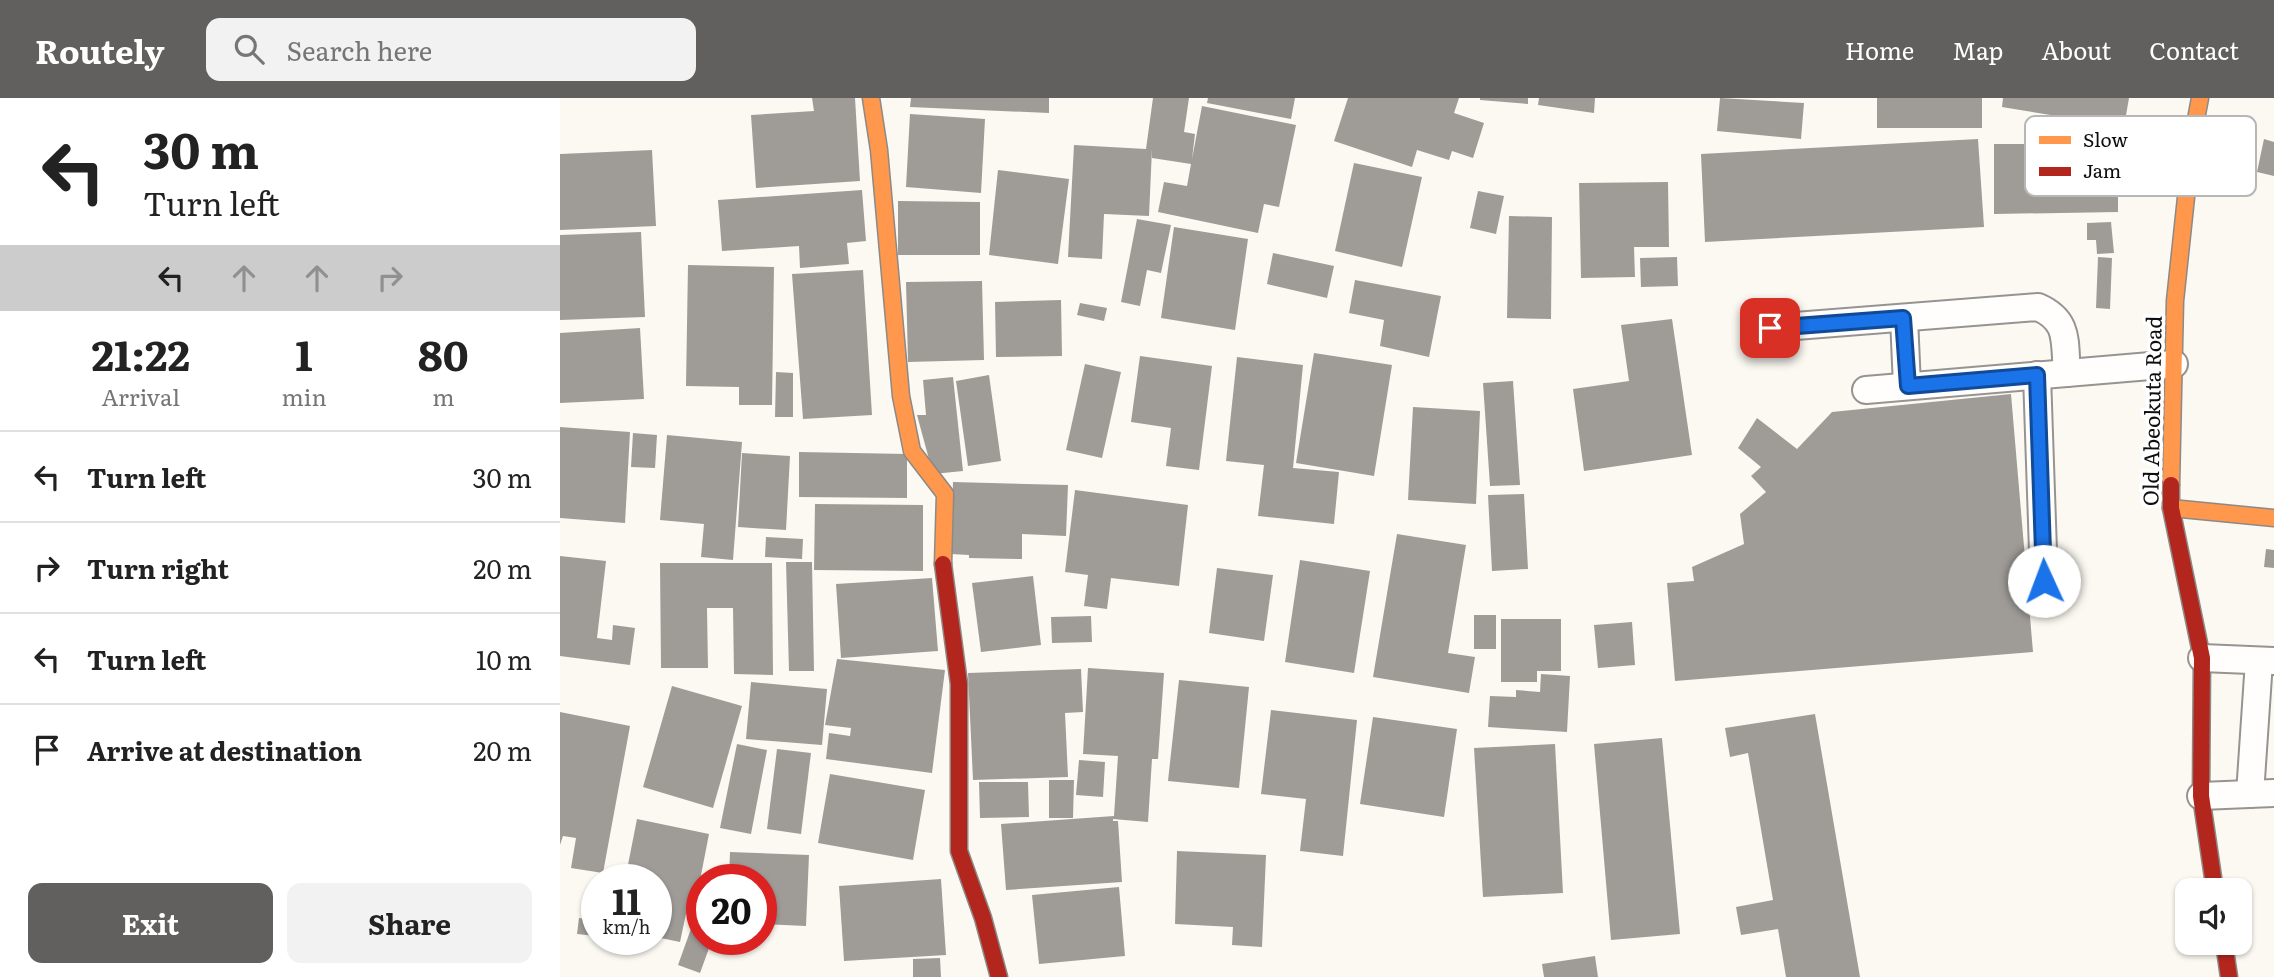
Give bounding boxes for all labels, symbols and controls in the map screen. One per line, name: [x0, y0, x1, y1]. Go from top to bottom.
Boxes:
search box: [206, 18, 696, 81]
text: Routely: [35, 25, 164, 74]
icon: search: [230, 30, 268, 68]
text: Search here: [286, 30, 432, 69]
text: Home: [1845, 32, 1914, 67]
text: Map: [1952, 32, 2003, 67]
text: About: [2041, 32, 2111, 67]
text: Contact: [2149, 32, 2239, 67]
text: 30 m: [143, 111, 259, 184]
legend: [2025, 116, 2256, 196]
text: Slow: [2083, 125, 2128, 153]
icon: left: [28, 126, 119, 217]
text: Jam: [2083, 156, 2121, 184]
text: Turn left: [143, 178, 280, 226]
icon: left: [152, 259, 190, 297]
icon: ahead: [225, 259, 263, 297]
icon: ahead: [298, 259, 336, 297]
icon: right: [371, 259, 409, 297]
pin: [1740, 298, 1800, 358]
icon: arrive: [1751, 309, 1789, 347]
street label: Old Abeokuta Road: [2133, 315, 2168, 506]
text: 21:22: [91, 322, 190, 384]
text: 1: [295, 322, 313, 384]
text: 80: [418, 322, 469, 384]
text: Arrival: [101, 379, 180, 413]
text: min: [281, 379, 327, 413]
text: m: [432, 379, 454, 413]
text: Turn left: [87, 457, 206, 496]
text: 30 m: [472, 457, 532, 496]
icon: left: [28, 458, 66, 496]
position arrow: [2007, 544, 2081, 618]
text: Turn right: [87, 548, 229, 587]
text: 20 m: [473, 548, 532, 587]
icon: right: [28, 549, 66, 587]
text: Turn left: [87, 639, 206, 678]
text: 10 m: [476, 639, 532, 678]
icon: left: [28, 640, 66, 678]
text: Arrive at destination: [87, 730, 362, 769]
text: 20 m: [473, 730, 532, 769]
icon: arrive: [28, 731, 66, 769]
speed limit sign: 20: [686, 864, 777, 955]
text: 11: [612, 874, 641, 926]
map controls: [2175, 878, 2252, 955]
button: sound: [2175, 878, 2252, 955]
button: Exit: [28, 883, 273, 963]
button: Share: [287, 883, 532, 963]
text: km/h: [603, 913, 650, 940]

